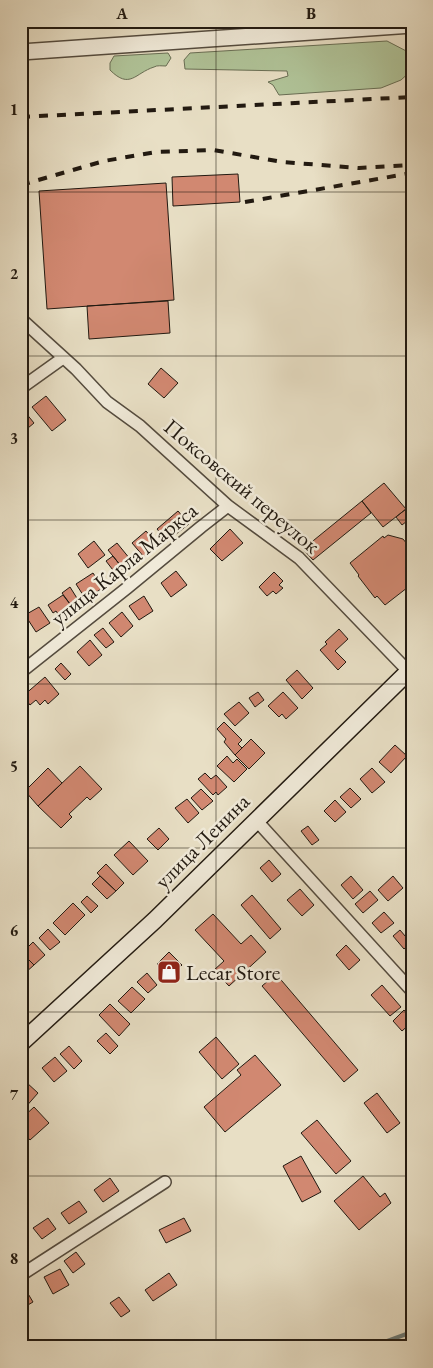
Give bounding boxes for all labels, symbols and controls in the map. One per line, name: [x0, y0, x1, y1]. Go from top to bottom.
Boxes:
text: A: [115, 3, 128, 24]
text: B: [306, 3, 316, 24]
text: 1: [10, 99, 18, 120]
text: 2: [10, 263, 19, 284]
street label: Поксовский переулок: [158, 412, 327, 560]
text: 3: [10, 428, 18, 449]
street label: улица Карла Маркса: [45, 496, 204, 632]
text: 4: [10, 592, 19, 613]
text: 5: [10, 756, 18, 777]
street label: улица Ленина: [148, 787, 256, 895]
text: 6: [10, 920, 19, 941]
place label: Lecar Store: [186, 958, 281, 987]
shop icon: Lecar Store: [156, 959, 182, 985]
text: 7: [10, 1084, 19, 1105]
text: 8: [10, 1248, 18, 1269]

